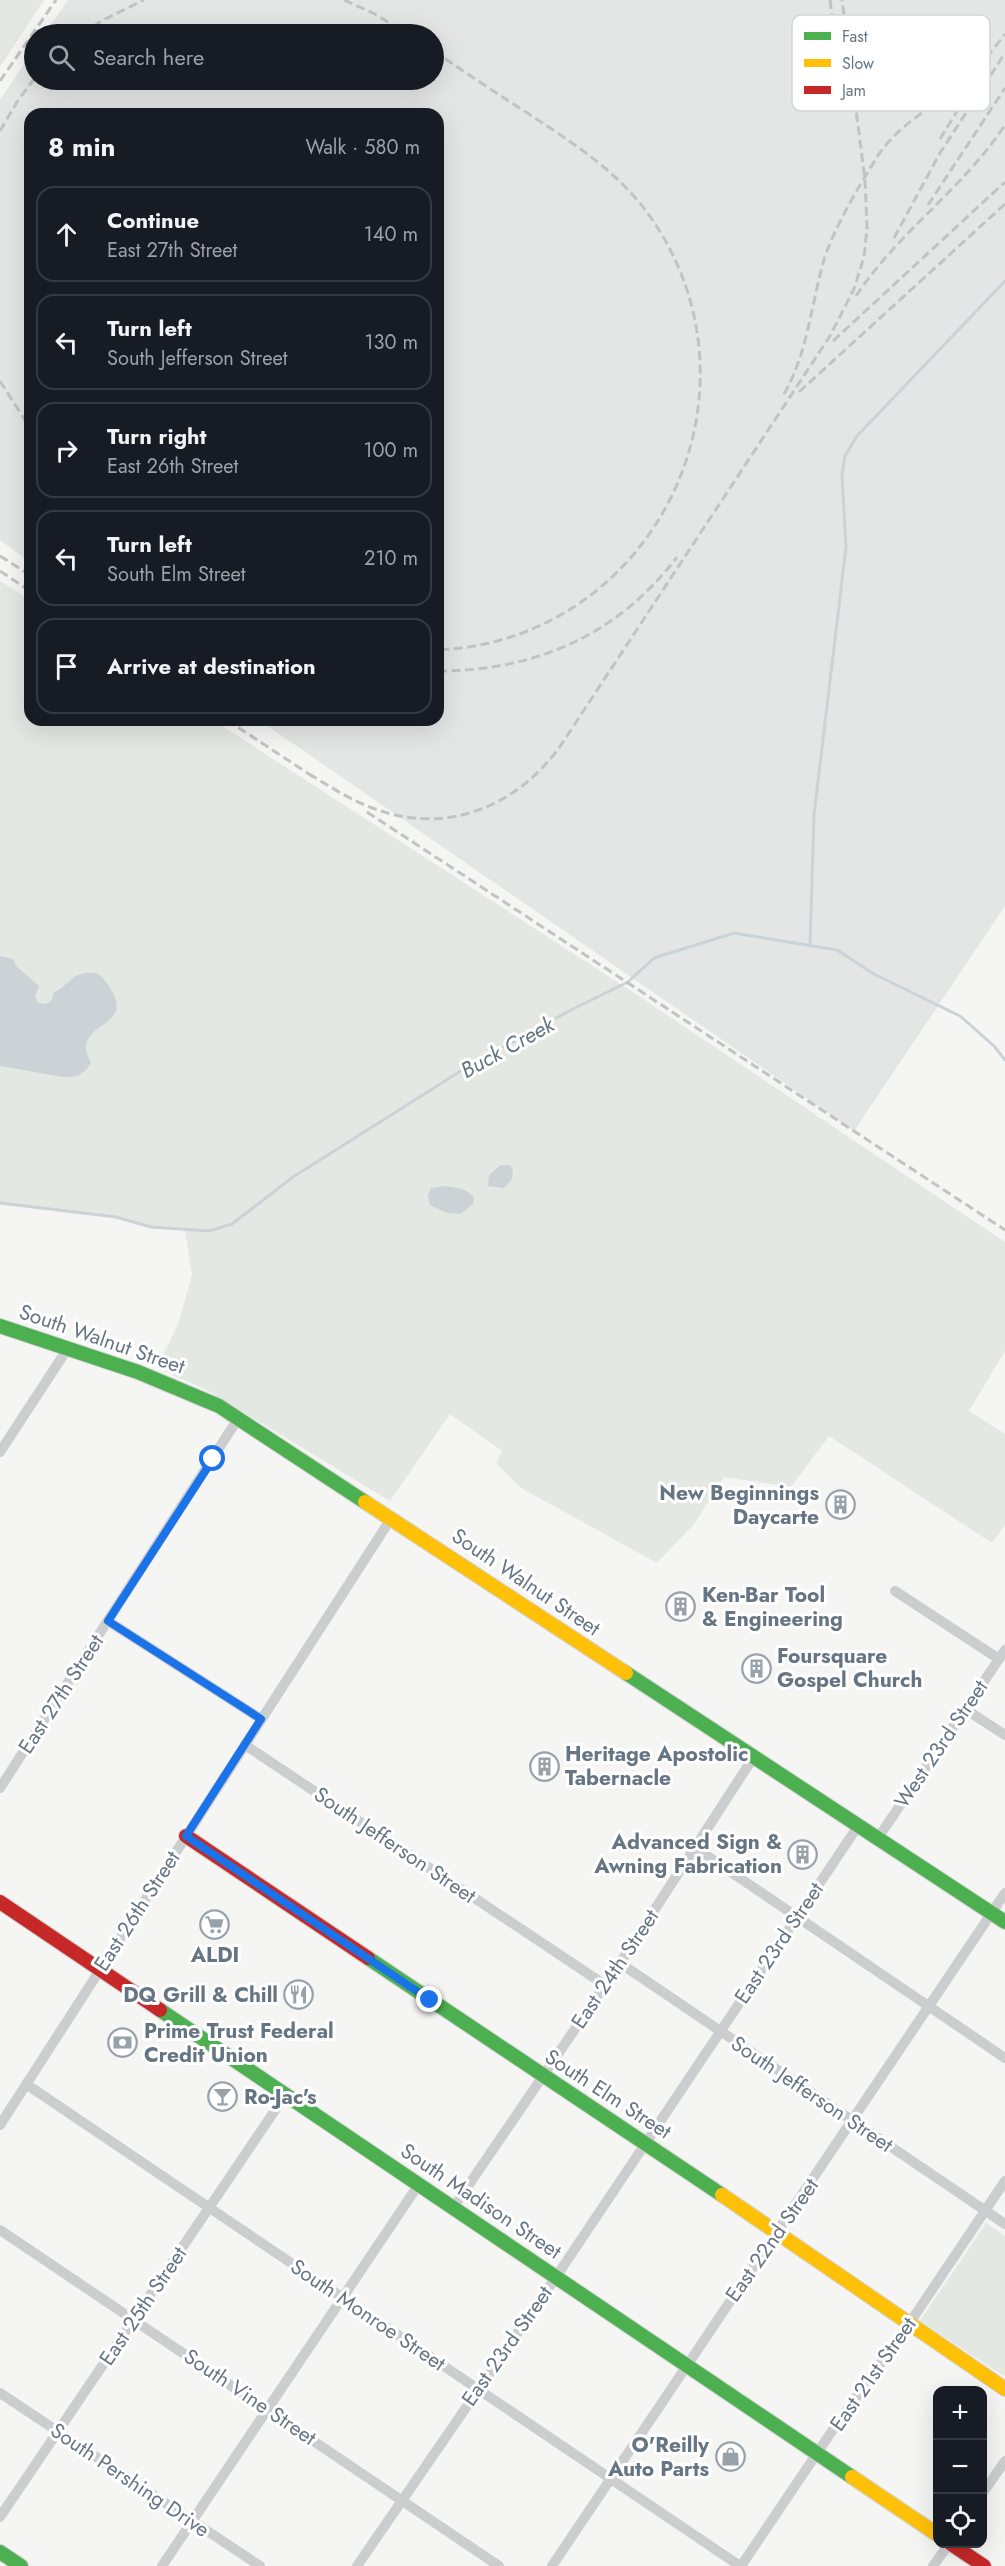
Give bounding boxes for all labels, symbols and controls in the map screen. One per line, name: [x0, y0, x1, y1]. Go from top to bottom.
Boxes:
legend: [792, 15, 990, 111]
search box: [24, 24, 444, 90]
text: Fast: [842, 25, 868, 48]
icon: search: [45, 41, 78, 74]
text: Search here: [93, 41, 204, 73]
text: Slow: [842, 52, 874, 75]
text: Jam: [840, 79, 866, 102]
text: 8 min: [48, 128, 116, 166]
text: Walk · 580 m: [305, 133, 420, 162]
text: Continue: [107, 204, 199, 236]
icon: ahead: [50, 218, 83, 251]
text: 140 m: [364, 220, 418, 249]
text: East 27th Street: [107, 236, 237, 265]
text: Turn left: [107, 312, 192, 344]
icon: left: [50, 326, 83, 359]
text: 130 m: [364, 328, 418, 357]
text: South Jefferson Street: [107, 344, 288, 373]
text: Turn right: [107, 420, 207, 452]
icon: right: [50, 434, 83, 467]
text: 100 m: [363, 436, 418, 465]
text: East 26th Street: [107, 452, 238, 481]
text: Turn left: [107, 528, 192, 560]
icon: left: [50, 542, 83, 575]
text: 210 m: [364, 544, 418, 573]
text: South Elm Street: [107, 560, 246, 589]
icon: arrive: [50, 650, 83, 683]
text: Arrive at destination: [107, 650, 316, 682]
water label: Buck Creek: [454, 1007, 561, 1086]
street label: South Walnut Street: [15, 1297, 189, 1381]
route start: [199, 1445, 225, 1471]
place label: New Beginnings Daycarte: [659, 1478, 819, 1532]
building icon: New Beginnings Daycarte: [824, 1489, 856, 1521]
street label: South Walnut Street: [446, 1521, 606, 1643]
place label: Ken-Bar Tool & Engineering: [702, 1580, 843, 1634]
building icon: Ken-Bar Tool & Engineering: [665, 1591, 697, 1623]
street label: East 27th Street: [11, 1628, 111, 1760]
place label: Foursquare Gospel Church: [777, 1641, 922, 1695]
building icon: Foursquare Gospel Church: [740, 1652, 772, 1684]
street label: West 23rd Street: [887, 1674, 995, 1814]
place label: Heritage Apostolic Tabernacle: [565, 1739, 748, 1793]
building icon: Heritage Apostolic Tabernacle: [528, 1750, 560, 1782]
street label: South Jefferson Street: [308, 1780, 482, 1910]
place label: Advanced Sign & Awning Fabrication: [593, 1827, 782, 1881]
building icon: Advanced Sign & Awning Fabrication: [787, 1838, 819, 1870]
street label: East 26th Street: [87, 1845, 187, 1977]
street label: East 23rd Street: [727, 1876, 831, 2010]
street label: East 24th Street: [564, 1903, 666, 2035]
supermarket icon: ALDI: [199, 1908, 231, 1940]
place label: ALDI: [190, 1940, 239, 1970]
restaurant icon: DQ Grill & Chill: [283, 1979, 315, 2011]
place label: DQ Grill & Chill: [123, 1980, 278, 2010]
route end: [416, 1986, 442, 2012]
place label: Prime Trust Federal Credit Union: [144, 2016, 334, 2070]
bank icon: Prime Trust Federal Credit Union: [107, 2027, 139, 2059]
street label: South Jefferson Street: [725, 2029, 899, 2159]
street label: South Elm Street: [539, 2042, 677, 2146]
bar icon: Ro-Jac's: [207, 2081, 239, 2113]
place label: Ro-Jac's: [244, 2082, 317, 2112]
street label: South Madison Street: [395, 2136, 567, 2266]
street label: East 22nd Street: [718, 2172, 826, 2308]
street label: East 25th Street: [92, 2241, 194, 2371]
street label: South Monroe Street: [284, 2252, 452, 2378]
street label: East 23rd Street: [454, 2280, 560, 2412]
street label: East 21st Street: [823, 2311, 923, 2437]
street label: South Vine Street: [178, 2342, 322, 2452]
map controls: [933, 2386, 987, 2548]
button: +: [933, 2386, 987, 2440]
street label: South Pershing Drive: [44, 2416, 216, 2545]
place label: O'Reilly Auto Parts: [607, 2430, 710, 2484]
button: −: [933, 2440, 987, 2494]
shop icon: O'Reilly Auto Parts: [714, 2441, 746, 2473]
button: locate: [933, 2494, 987, 2548]

